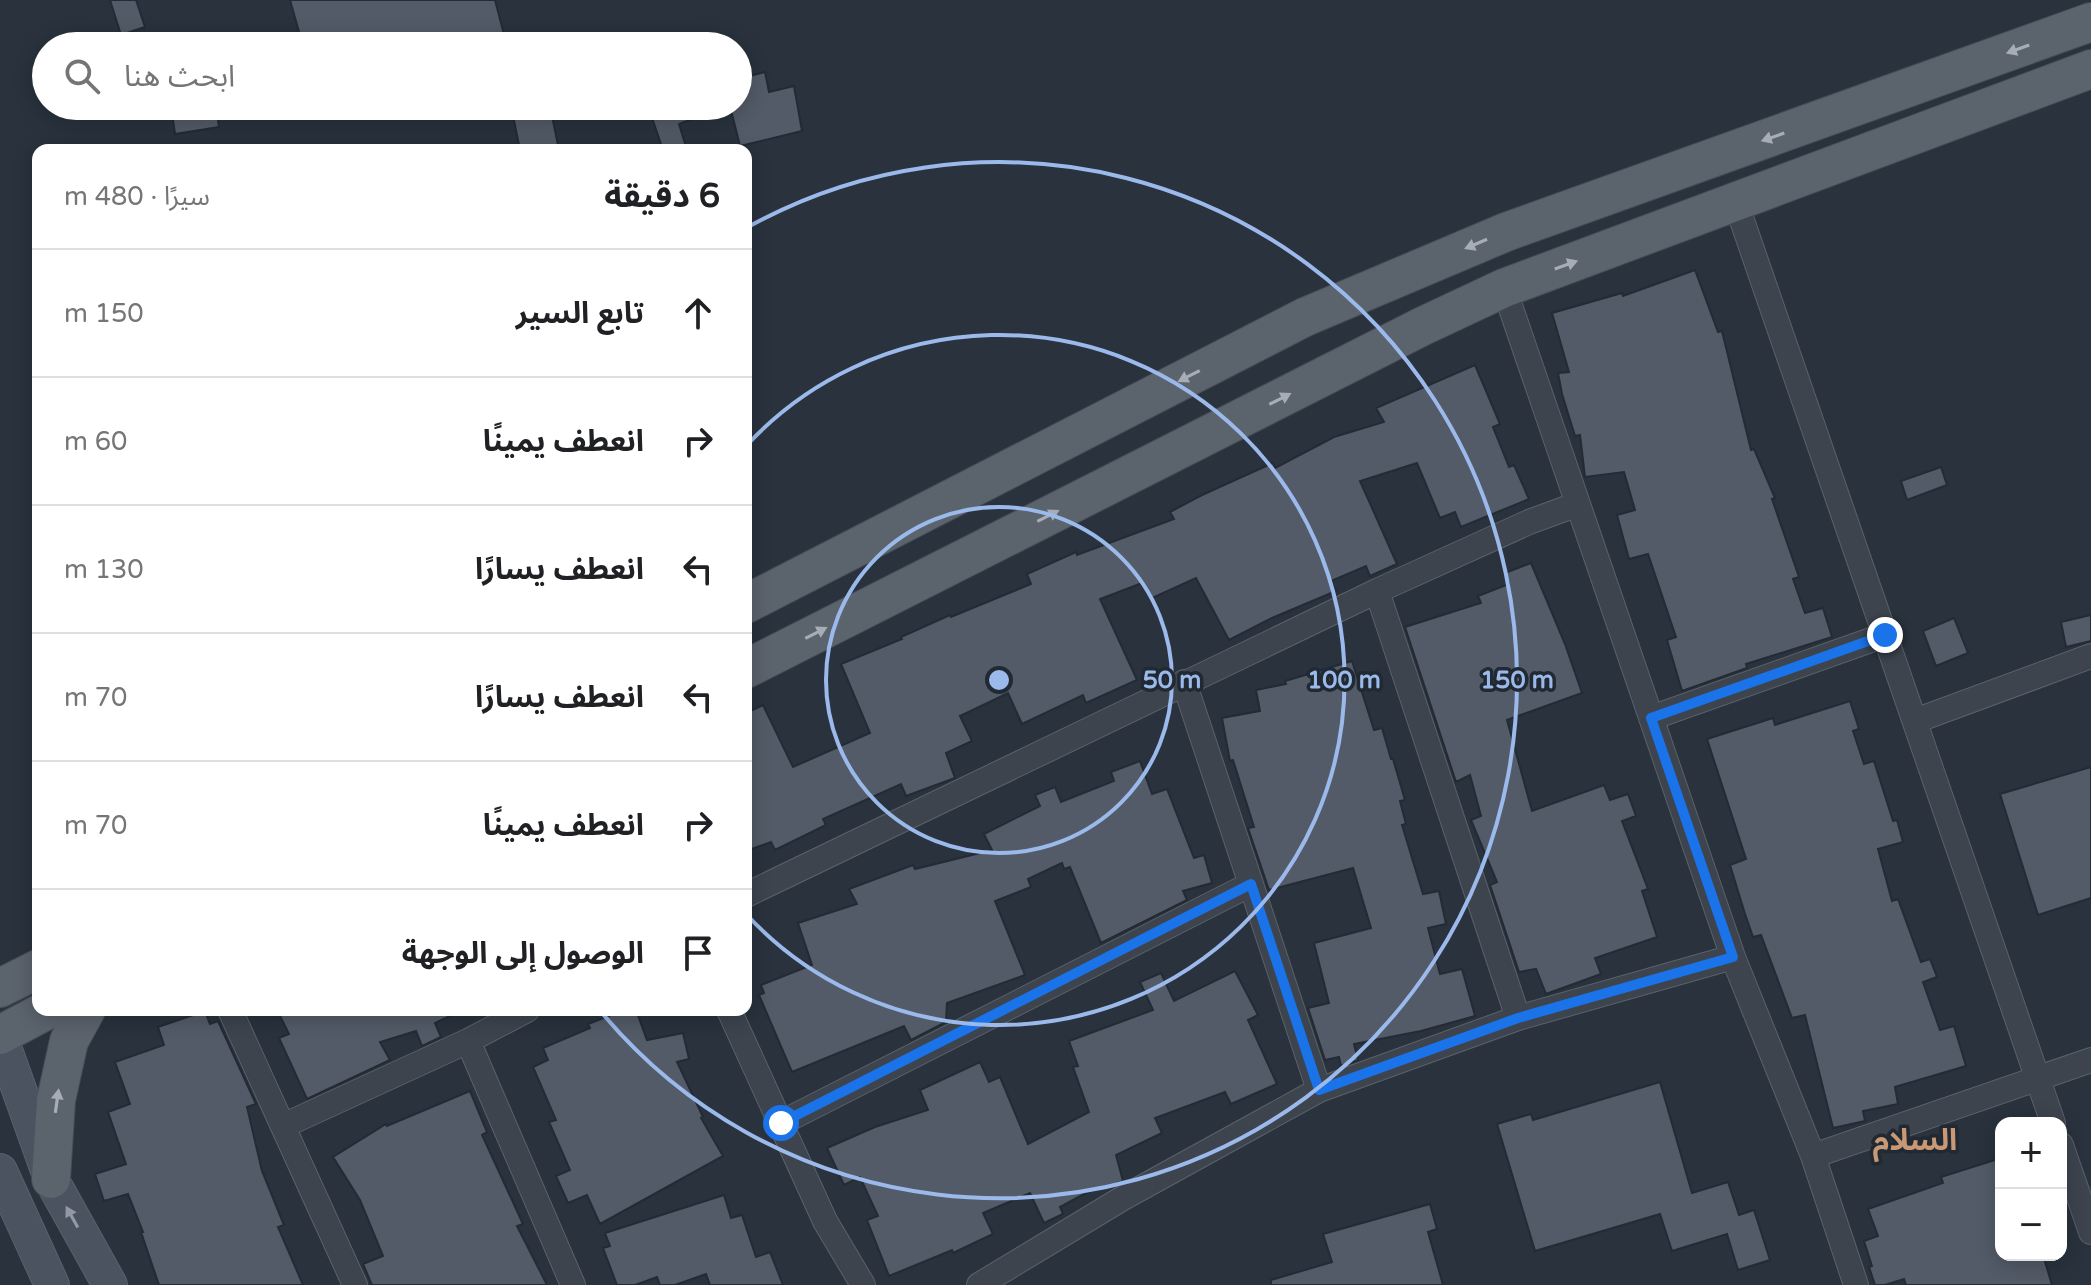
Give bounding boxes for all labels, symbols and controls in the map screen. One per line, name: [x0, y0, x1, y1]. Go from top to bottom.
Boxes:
search box: [32, 32, 752, 120]
one-way arrow: [2006, 43, 2030, 56]
icon: search: [60, 54, 104, 98]
text: ابحث هنا: [124, 58, 235, 95]
one-way arrow: [1761, 131, 1785, 144]
text: 6 دقيقة: [604, 176, 720, 217]
text: سيرًا · 480 m: [64, 181, 210, 212]
one-way arrow: [1464, 238, 1488, 251]
one-way arrow: [1554, 259, 1578, 271]
icon: ahead: [676, 291, 720, 335]
text: تابع السير: [516, 295, 644, 332]
text: 150 m: [64, 298, 144, 329]
one-way arrow: [1178, 370, 1201, 383]
one-way arrow: [1268, 392, 1291, 406]
icon: right: [676, 419, 720, 463]
text: انعطف يمينًا: [483, 423, 644, 460]
text: 60 m: [64, 426, 127, 457]
one-way arrow: [1036, 509, 1059, 523]
icon: left: [676, 547, 720, 591]
text: انعطف يسارًا: [475, 551, 644, 588]
text: 130 m: [64, 554, 144, 585]
route end: [1867, 617, 1903, 653]
one-way arrow: [804, 627, 827, 640]
centre of rings: [985, 666, 1013, 694]
text: 50 m: [1143, 666, 1201, 695]
text: 100 m: [1307, 666, 1381, 695]
text: 150 m: [1480, 666, 1554, 695]
icon: left: [676, 675, 720, 719]
text: انعطف يسارًا: [475, 679, 644, 716]
text: 70 m: [64, 682, 127, 713]
icon: right: [676, 803, 720, 847]
text: انعطف يمينًا: [483, 807, 644, 844]
text: 70 m: [64, 810, 127, 841]
icon: arrive: [676, 931, 720, 975]
text: الوصول إلى الوجهة: [402, 935, 644, 972]
one-way arrow: [51, 1089, 64, 1114]
route start: [763, 1105, 799, 1141]
map controls: [1995, 1117, 2067, 1261]
button: +: [1995, 1117, 2067, 1189]
district label: السلام: [1873, 1122, 1957, 1163]
button: −: [1995, 1189, 2067, 1261]
one-way arrow: [65, 1206, 79, 1228]

